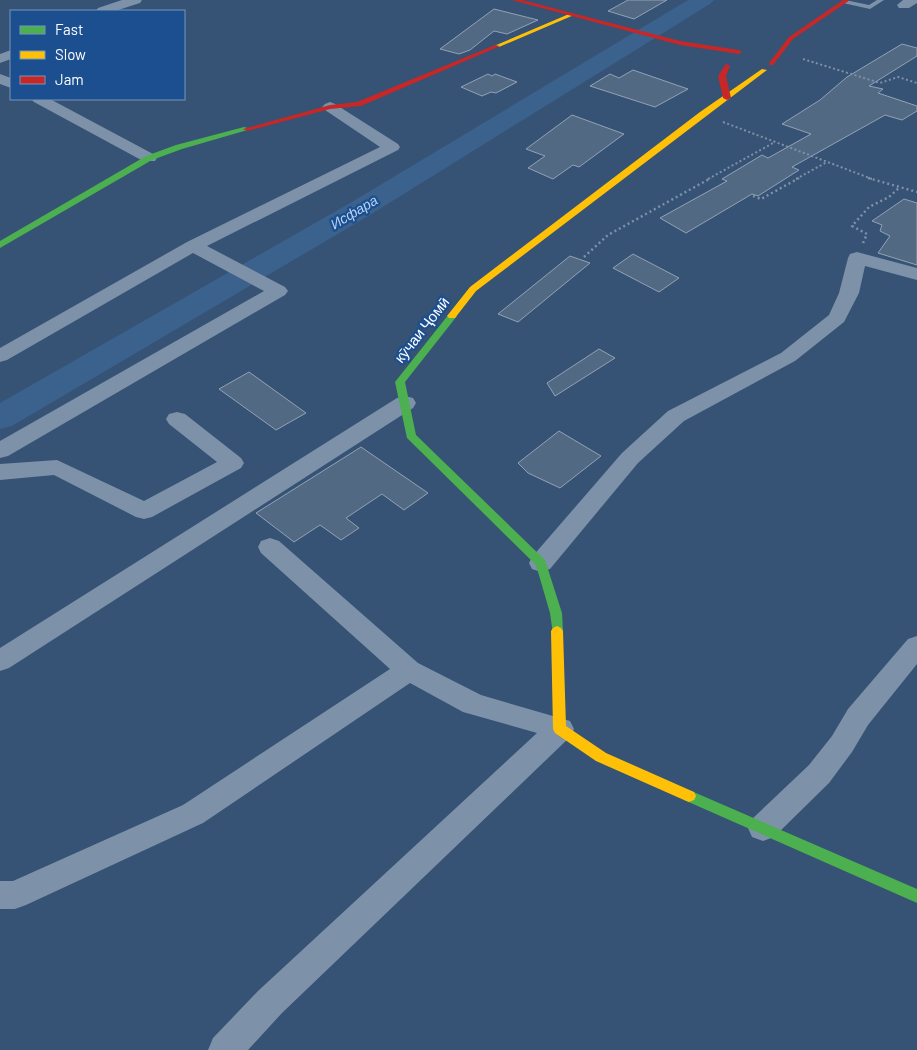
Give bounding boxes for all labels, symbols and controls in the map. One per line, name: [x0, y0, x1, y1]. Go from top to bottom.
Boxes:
legend: [10, 10, 185, 100]
text: Fast: [55, 20, 83, 38]
text: Slow: [55, 45, 86, 63]
text: Jam: [55, 70, 84, 88]
water label: Исфара: [327, 191, 381, 232]
street label: кӯчаи Ҷомӣ: [390, 293, 453, 366]

